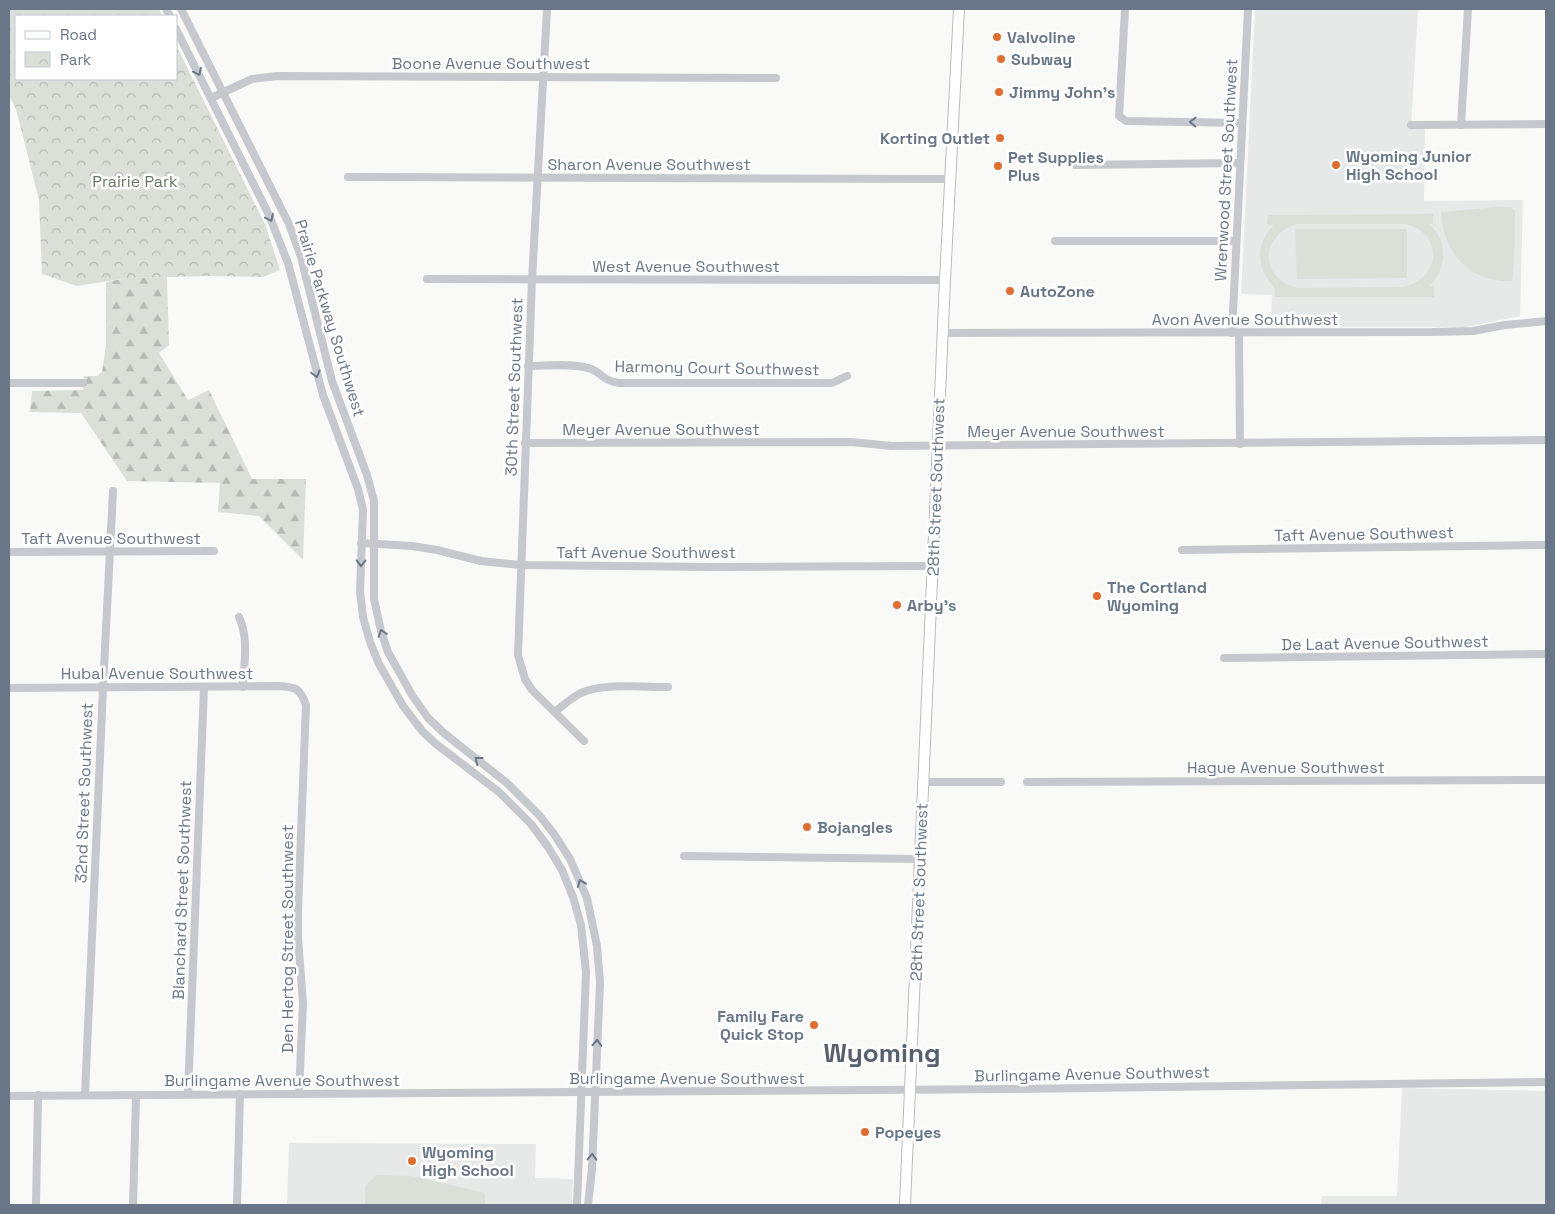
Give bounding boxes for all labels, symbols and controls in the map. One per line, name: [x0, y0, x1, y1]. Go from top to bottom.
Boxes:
legend: [15, 15, 178, 80]
text: Road: [60, 25, 97, 44]
place label: Valvoline: [1007, 27, 1076, 48]
marker: Valvoline: [991, 31, 1003, 43]
place label: Subway: [1011, 49, 1072, 70]
text: Park: [60, 50, 91, 69]
street label: Boone Avenue Southwest: [392, 53, 590, 74]
marker: Subway: [995, 53, 1007, 65]
street label: Wrenwood Street Southwest: [1210, 58, 1242, 282]
one-way arrow: [192, 67, 202, 76]
place label: Jimmy John's: [1009, 82, 1115, 103]
marker: Jimmy John's: [993, 86, 1005, 98]
one-way arrow: [1189, 117, 1196, 127]
place label: Korting Outlet: [880, 128, 990, 149]
marker: Korting Outlet: [994, 132, 1006, 144]
place label: Wyoming Junior High School: [1346, 146, 1471, 185]
place label: Pet Supplies Plus: [1008, 147, 1104, 186]
street label: Sharon Avenue Southwest: [547, 154, 751, 175]
marker: Wyoming Junior High School: [1330, 159, 1342, 171]
marker: Pet Supplies Plus: [992, 160, 1004, 172]
park label: Prairie Park: [92, 171, 178, 192]
one-way arrow: [264, 213, 275, 222]
street label: Prairie Parkway Southwest: [290, 217, 370, 419]
street label: West Avenue Southwest: [592, 256, 780, 277]
place label: AutoZone: [1020, 281, 1095, 302]
marker: AutoZone: [1004, 285, 1016, 297]
street label: 30th Street Southwest: [500, 297, 528, 477]
street label: Avon Avenue Southwest: [1152, 309, 1338, 330]
street label: Harmony Court Southwest: [614, 356, 820, 380]
one-way arrow: [311, 369, 321, 377]
street label: 28th Street Southwest: [922, 398, 950, 576]
street label: Meyer Avenue Southwest: [562, 419, 760, 440]
street label: Meyer Avenue Southwest: [967, 421, 1165, 442]
street label: Taft Avenue Southwest: [1274, 522, 1454, 546]
street label: Taft Avenue Southwest: [21, 528, 201, 549]
street label: Taft Avenue Southwest: [556, 542, 736, 563]
one-way arrow: [355, 559, 366, 567]
place label: The Cortland Wyoming: [1107, 577, 1207, 616]
marker: The Cortland Wyoming: [1091, 590, 1103, 602]
place label: Arby's: [907, 595, 956, 616]
marker: Arby's: [891, 599, 903, 611]
one-way arrow: [378, 629, 388, 638]
street label: De Laat Avenue Southwest: [1281, 631, 1489, 655]
street label: Hubal Avenue Southwest: [61, 663, 253, 684]
street label: 32nd Street Southwest: [70, 702, 98, 884]
one-way arrow: [475, 756, 484, 765]
street label: Hague Avenue Southwest: [1187, 757, 1385, 778]
street label: Blanchard Street Southwest: [168, 780, 196, 1000]
street label: 28th Street Southwest: [905, 803, 933, 981]
place label: Bojangles: [817, 817, 893, 838]
marker: Bojangles: [801, 821, 813, 833]
street label: Den Hertog Street Southwest: [277, 825, 298, 1053]
one-way arrow: [577, 879, 587, 888]
place label: Family Fare Quick Stop: [717, 1006, 804, 1045]
marker: Family Fare Quick Stop: [808, 1019, 820, 1031]
district label: Wyoming: [823, 1036, 941, 1070]
one-way arrow: [592, 1039, 603, 1047]
street label: Burlingame Avenue Southwest: [974, 1061, 1210, 1087]
street label: Burlingame Avenue Southwest: [569, 1068, 805, 1089]
street label: Burlingame Avenue Southwest: [164, 1070, 400, 1091]
place label: Popeyes: [875, 1122, 941, 1143]
marker: Popeyes: [859, 1126, 871, 1138]
place label: Wyoming High School: [422, 1142, 514, 1181]
one-way arrow: [587, 1152, 598, 1160]
marker: Wyoming High School: [406, 1155, 418, 1167]

